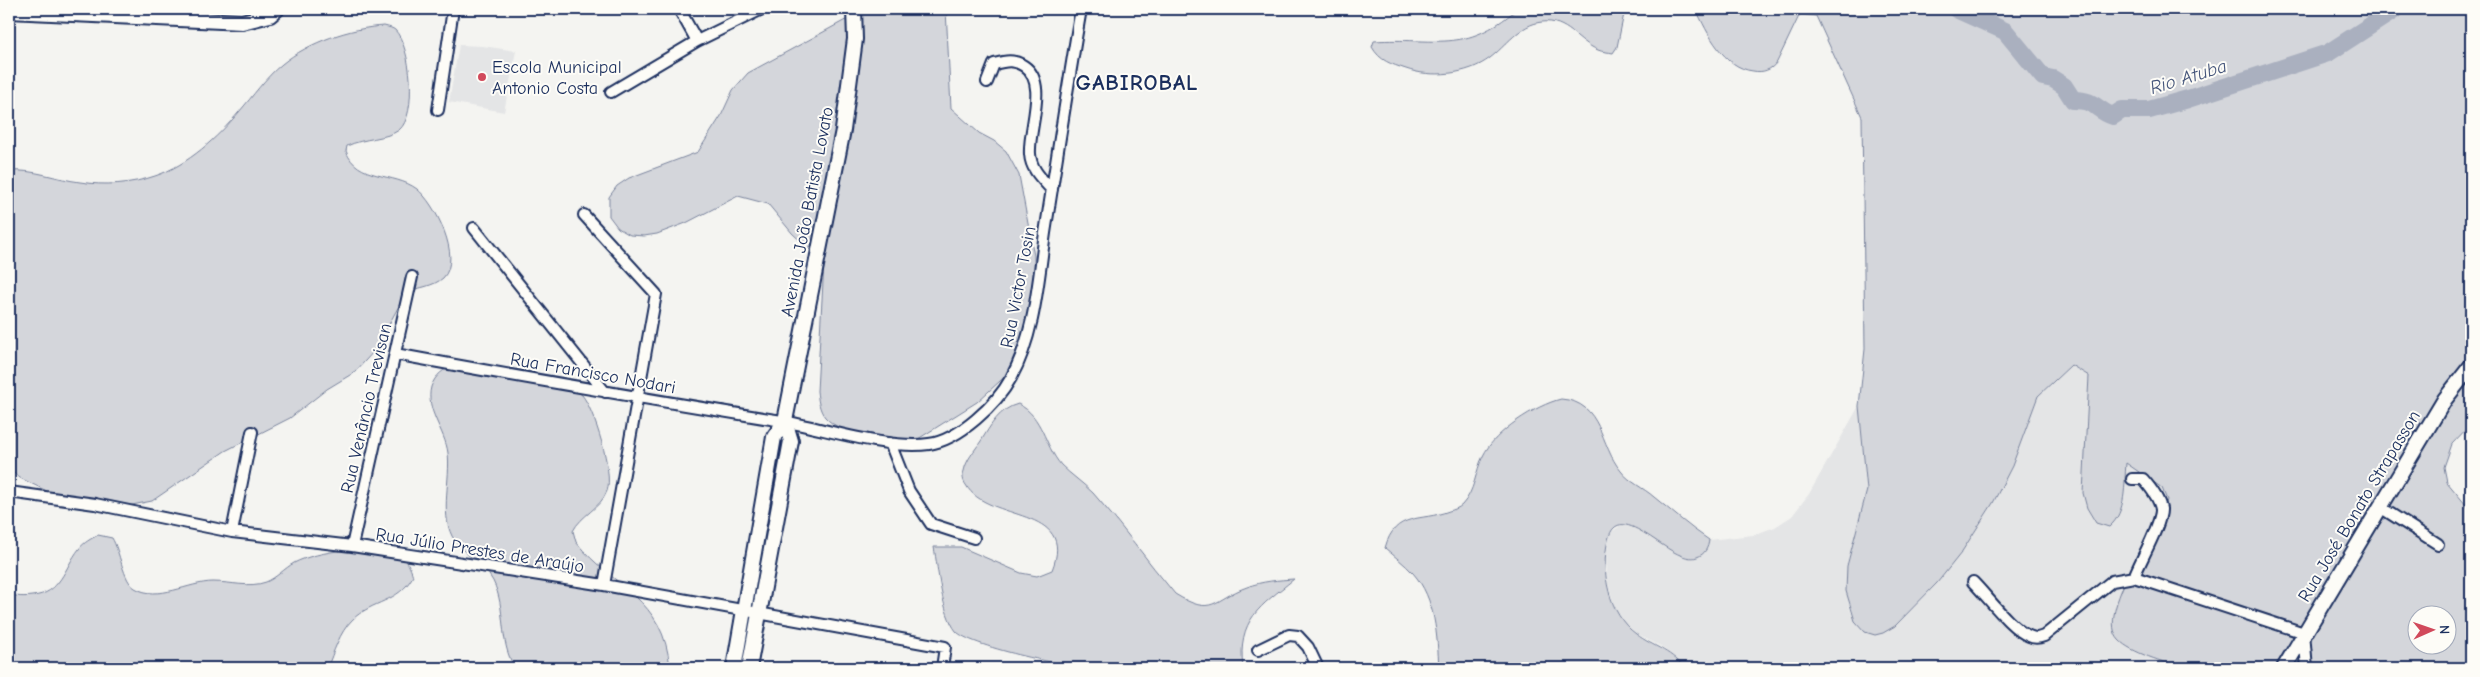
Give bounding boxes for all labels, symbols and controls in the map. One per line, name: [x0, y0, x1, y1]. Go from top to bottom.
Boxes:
water label: Rio Atuba: [2147, 55, 2229, 99]
place label: Escola Municipal Antonio Costa: [492, 57, 622, 99]
district label: GABIROBAL: [1076, 70, 1198, 96]
marker: Escola Municipal Antonio Costa: [476, 71, 488, 83]
street label: Avenida João Batista Lovato: [777, 105, 838, 319]
street label: Rua Victor Tosin: [996, 224, 1041, 350]
street label: Rua Venâncio Trevisan: [337, 321, 396, 495]
street label: Rua Francisco Nodari: [509, 349, 677, 398]
street label: Rua José Bonato Strapasson: [2294, 407, 2425, 606]
street label: Rua Júlio Prestes de Araújo: [374, 524, 586, 577]
north arrow: [2408, 604, 2458, 654]
text: N: [2436, 625, 2453, 634]

